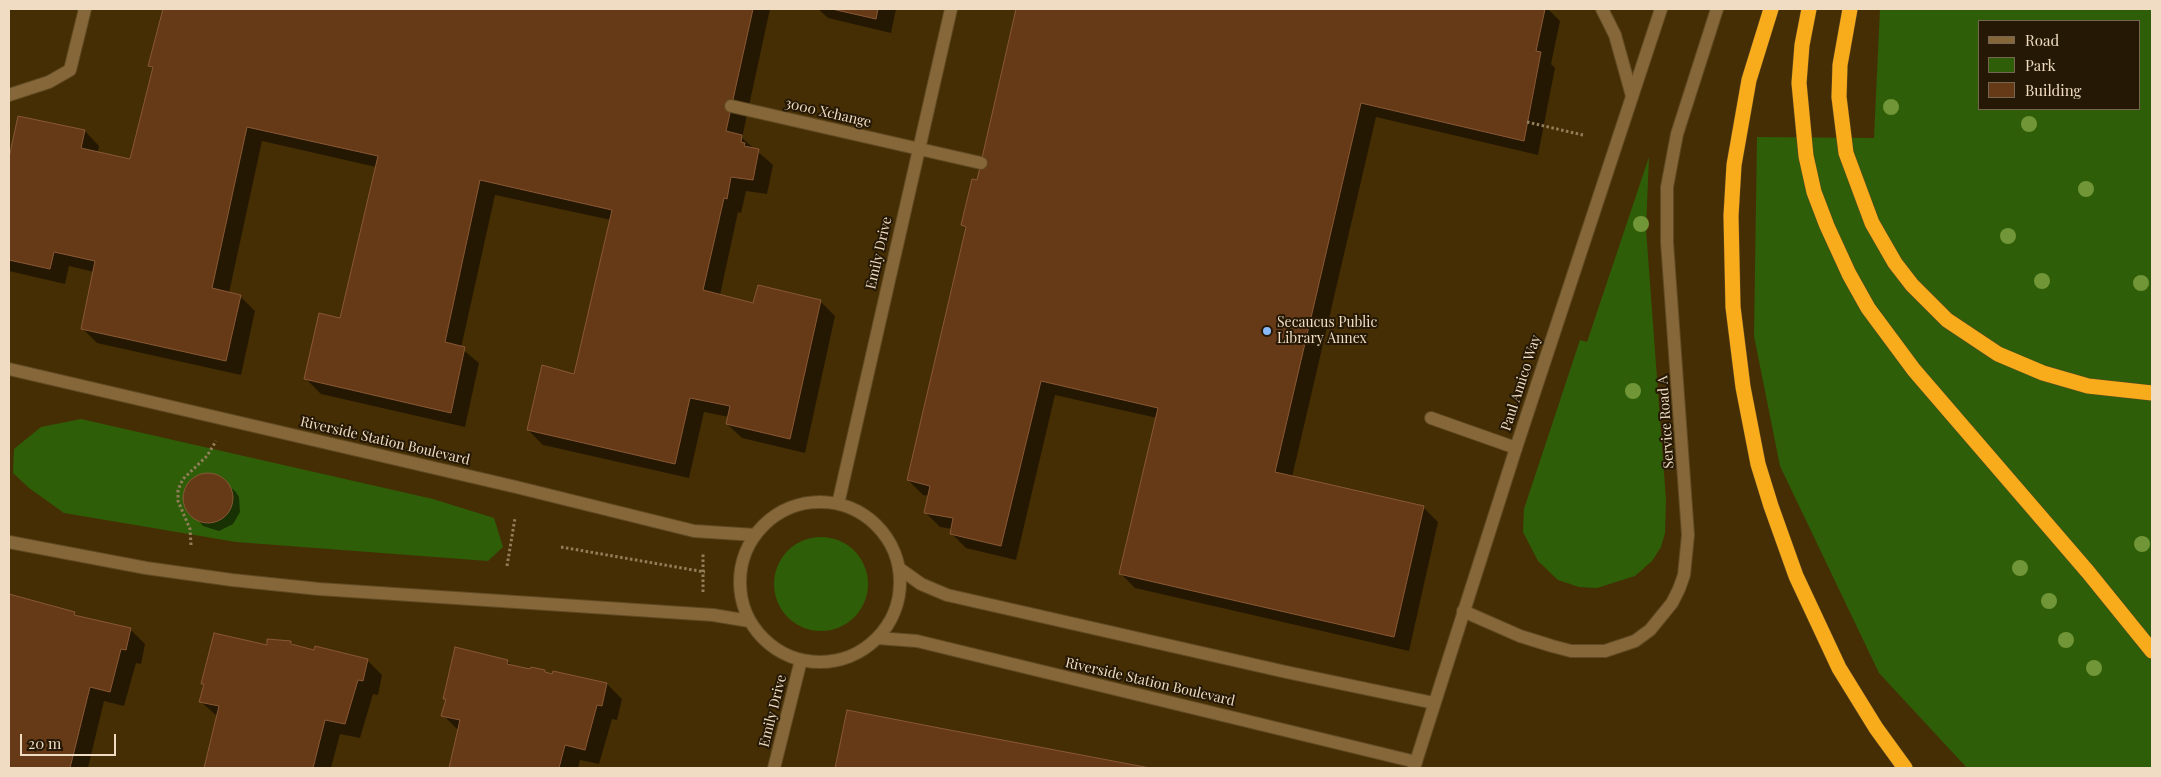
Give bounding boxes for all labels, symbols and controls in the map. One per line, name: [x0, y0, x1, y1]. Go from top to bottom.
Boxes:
legend: [1978, 20, 2141, 110]
text: Road: [2025, 30, 2059, 50]
text: Park: [2025, 55, 2056, 75]
text: Building: [2025, 80, 2081, 100]
street label: 3000 Xchange: [783, 95, 873, 131]
street label: Emily Drive: [863, 215, 895, 291]
place label: Secaucus Public Library Annex: [1277, 315, 1377, 348]
marker: Secaucus Public Library Annex: [1261, 325, 1273, 337]
street label: Paul Amico Way: [1498, 333, 1544, 433]
street label: Service Road A: [1654, 375, 1678, 469]
street label: Riverside Station Boulevard: [299, 413, 471, 469]
street label: Riverside Station Boulevard: [1064, 654, 1236, 710]
street label: Emily Drive: [756, 673, 790, 749]
scale bar: [22, 724, 119, 756]
text: 20 m: [28, 733, 61, 753]

